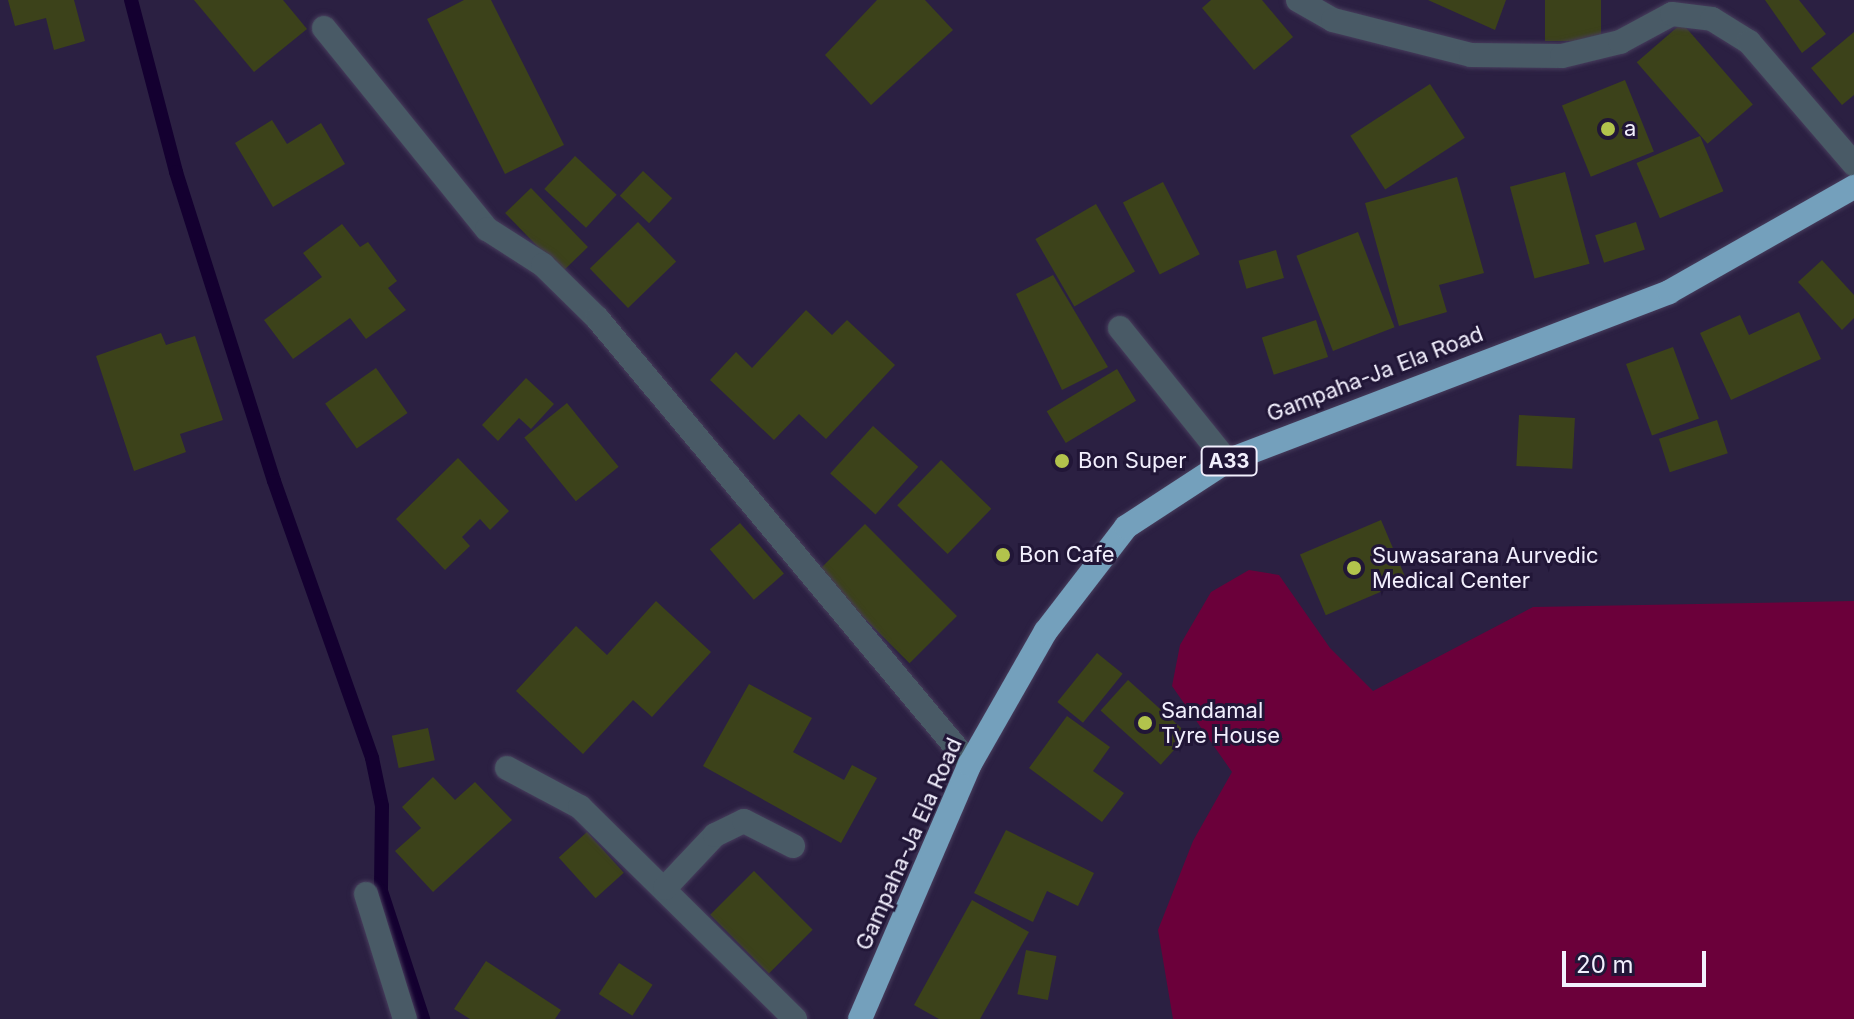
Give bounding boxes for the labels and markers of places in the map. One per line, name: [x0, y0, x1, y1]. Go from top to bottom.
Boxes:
place label: a: [1624, 116, 1636, 142]
marker: a: [1599, 120, 1617, 138]
place label: Bon Super: [1078, 448, 1186, 474]
marker: Bon Super: [1053, 452, 1071, 470]
place label: Bon Cafe: [1019, 542, 1115, 568]
place label: Suwasarana Aurvedic Medical Center: [1372, 542, 1599, 594]
marker: Bon Cafe: [994, 546, 1012, 564]
marker: Suwasarana Aurvedic Medical Center: [1343, 557, 1365, 579]
place label: Sandamal Tyre House: [1161, 697, 1280, 748]
marker: Sandamal Tyre House: [1136, 714, 1154, 732]

